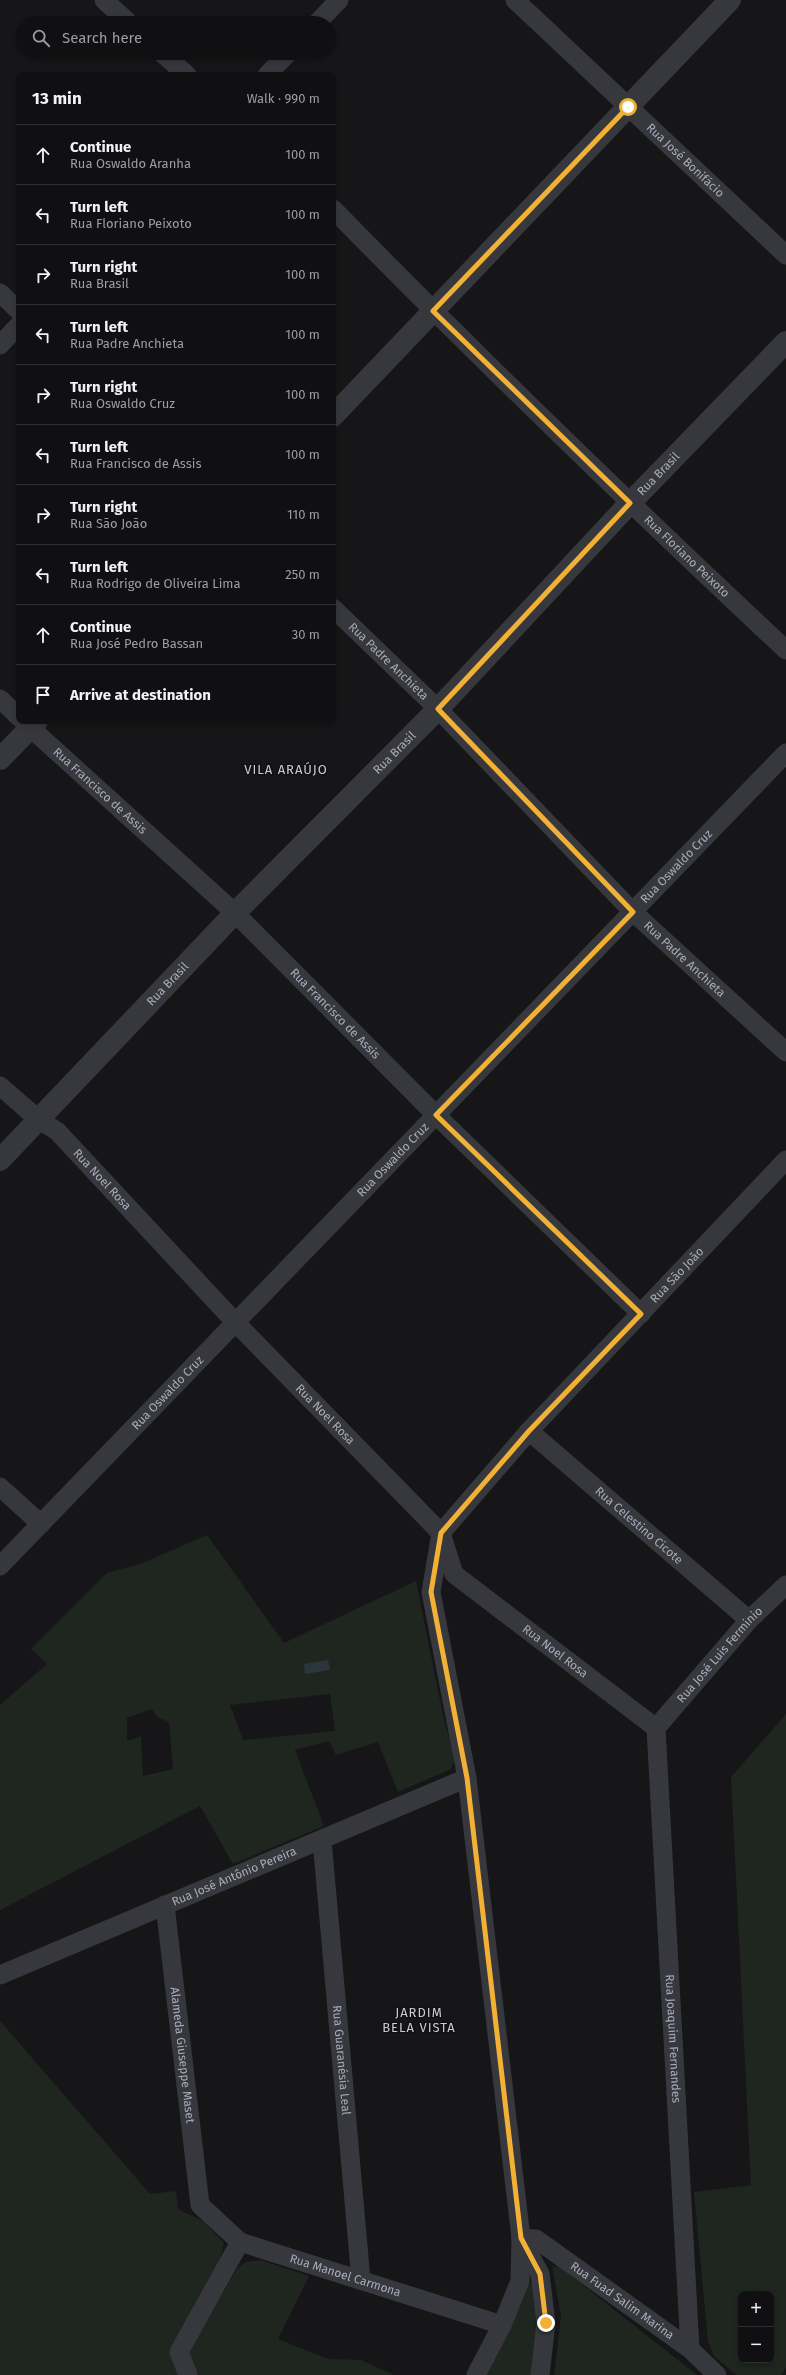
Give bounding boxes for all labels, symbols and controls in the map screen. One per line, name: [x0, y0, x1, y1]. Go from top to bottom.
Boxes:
search box: [16, 16, 336, 60]
icon: search: [30, 27, 52, 49]
text: Search here: [62, 29, 142, 47]
text: 13 min: [32, 88, 82, 109]
text: Walk · 990 m: [247, 91, 320, 106]
route start: [619, 98, 637, 116]
street label: Rua José Bonifácio: [644, 121, 727, 200]
text: Continue: [70, 138, 131, 156]
icon: ahead: [32, 144, 54, 166]
text: 100 m: [285, 147, 320, 162]
text: Rua Oswaldo Aranha: [70, 156, 191, 171]
text: Turn left: [70, 198, 128, 216]
icon: left: [32, 204, 54, 226]
text: 100 m: [285, 207, 320, 222]
text: Rua Floriano Peixoto: [70, 216, 192, 231]
text: Turn right: [70, 258, 137, 276]
icon: right: [32, 264, 54, 286]
text: 100 m: [285, 267, 320, 282]
text: Rua Brasil: [70, 276, 129, 291]
text: Turn left: [70, 318, 128, 336]
icon: left: [32, 324, 54, 346]
text: 100 m: [285, 327, 320, 342]
text: Rua Padre Anchieta: [70, 336, 184, 351]
text: Turn right: [70, 378, 137, 396]
icon: right: [32, 384, 54, 406]
text: 100 m: [285, 387, 320, 402]
text: Rua Oswaldo Cruz: [70, 396, 175, 411]
text: Turn left: [70, 438, 128, 456]
icon: left: [32, 444, 54, 466]
text: 100 m: [285, 447, 320, 462]
street label: Rua Brasil: [634, 449, 683, 498]
text: Rua Francisco de Assis: [70, 456, 202, 471]
text: Turn right: [70, 498, 137, 516]
icon: right: [32, 504, 54, 526]
text: 110 m: [287, 507, 320, 522]
street label: Rua Floriano Peixoto: [641, 513, 732, 600]
text: Rua São João: [70, 516, 147, 531]
text: Turn left: [70, 558, 128, 576]
icon: left: [32, 564, 54, 586]
text: 250 m: [285, 567, 320, 582]
text: Rua Rodrigo de Oliveira Lima: [70, 576, 241, 591]
text: Continue: [70, 618, 131, 636]
street label: Rua Padre Anchieta: [346, 620, 431, 703]
icon: ahead: [32, 624, 54, 646]
text: 30 m: [292, 627, 320, 642]
text: Rua José Pedro Bassan: [70, 636, 203, 651]
icon: arrive: [32, 684, 54, 706]
text: Arrive at destination: [70, 686, 211, 704]
street label: Rua Brasil: [370, 728, 419, 777]
street label: Rua Francisco de Assis: [50, 745, 150, 837]
district label: VILA ARAÚJO: [244, 762, 328, 777]
street label: Rua Oswaldo Cruz: [638, 827, 715, 906]
street label: Rua Padre Anchieta: [641, 918, 728, 1000]
street label: Rua Brasil: [144, 959, 192, 1008]
street label: Rua Francisco de Assis: [287, 966, 383, 1062]
street label: Rua Oswaldo Cruz: [354, 1120, 431, 1200]
street label: Rua Noel Rosa: [70, 1146, 134, 1213]
street label: Rua São João: [647, 1244, 707, 1306]
street label: Rua Oswaldo Cruz: [129, 1353, 206, 1432]
street label: Rua Noel Rosa: [293, 1381, 358, 1447]
street label: Rua Celestino Cicote: [592, 1484, 686, 1567]
street label: Rua José Luis Ferminio: [674, 1604, 765, 1706]
street label: Rua Noel Rosa: [520, 1622, 591, 1680]
street label: Rua José Antônio Pereira: [170, 1844, 298, 1909]
street label: Rua Joaquim Fernandes: [662, 1974, 684, 2104]
street label: Alameda Giuseppe Maset: [168, 1986, 197, 2124]
street label: Rua Guaranésia Leal: [330, 2005, 353, 2116]
district label: JARDIM BELA VISTA: [382, 2005, 456, 2035]
street label: Rua Manoel Carmona: [288, 2251, 403, 2300]
street label: Rua Fuad Salim Marina: [568, 2259, 677, 2342]
map controls: [738, 2291, 774, 2363]
button: +: [738, 2291, 774, 2327]
route end: [537, 2314, 555, 2332]
button: −: [738, 2327, 774, 2363]

